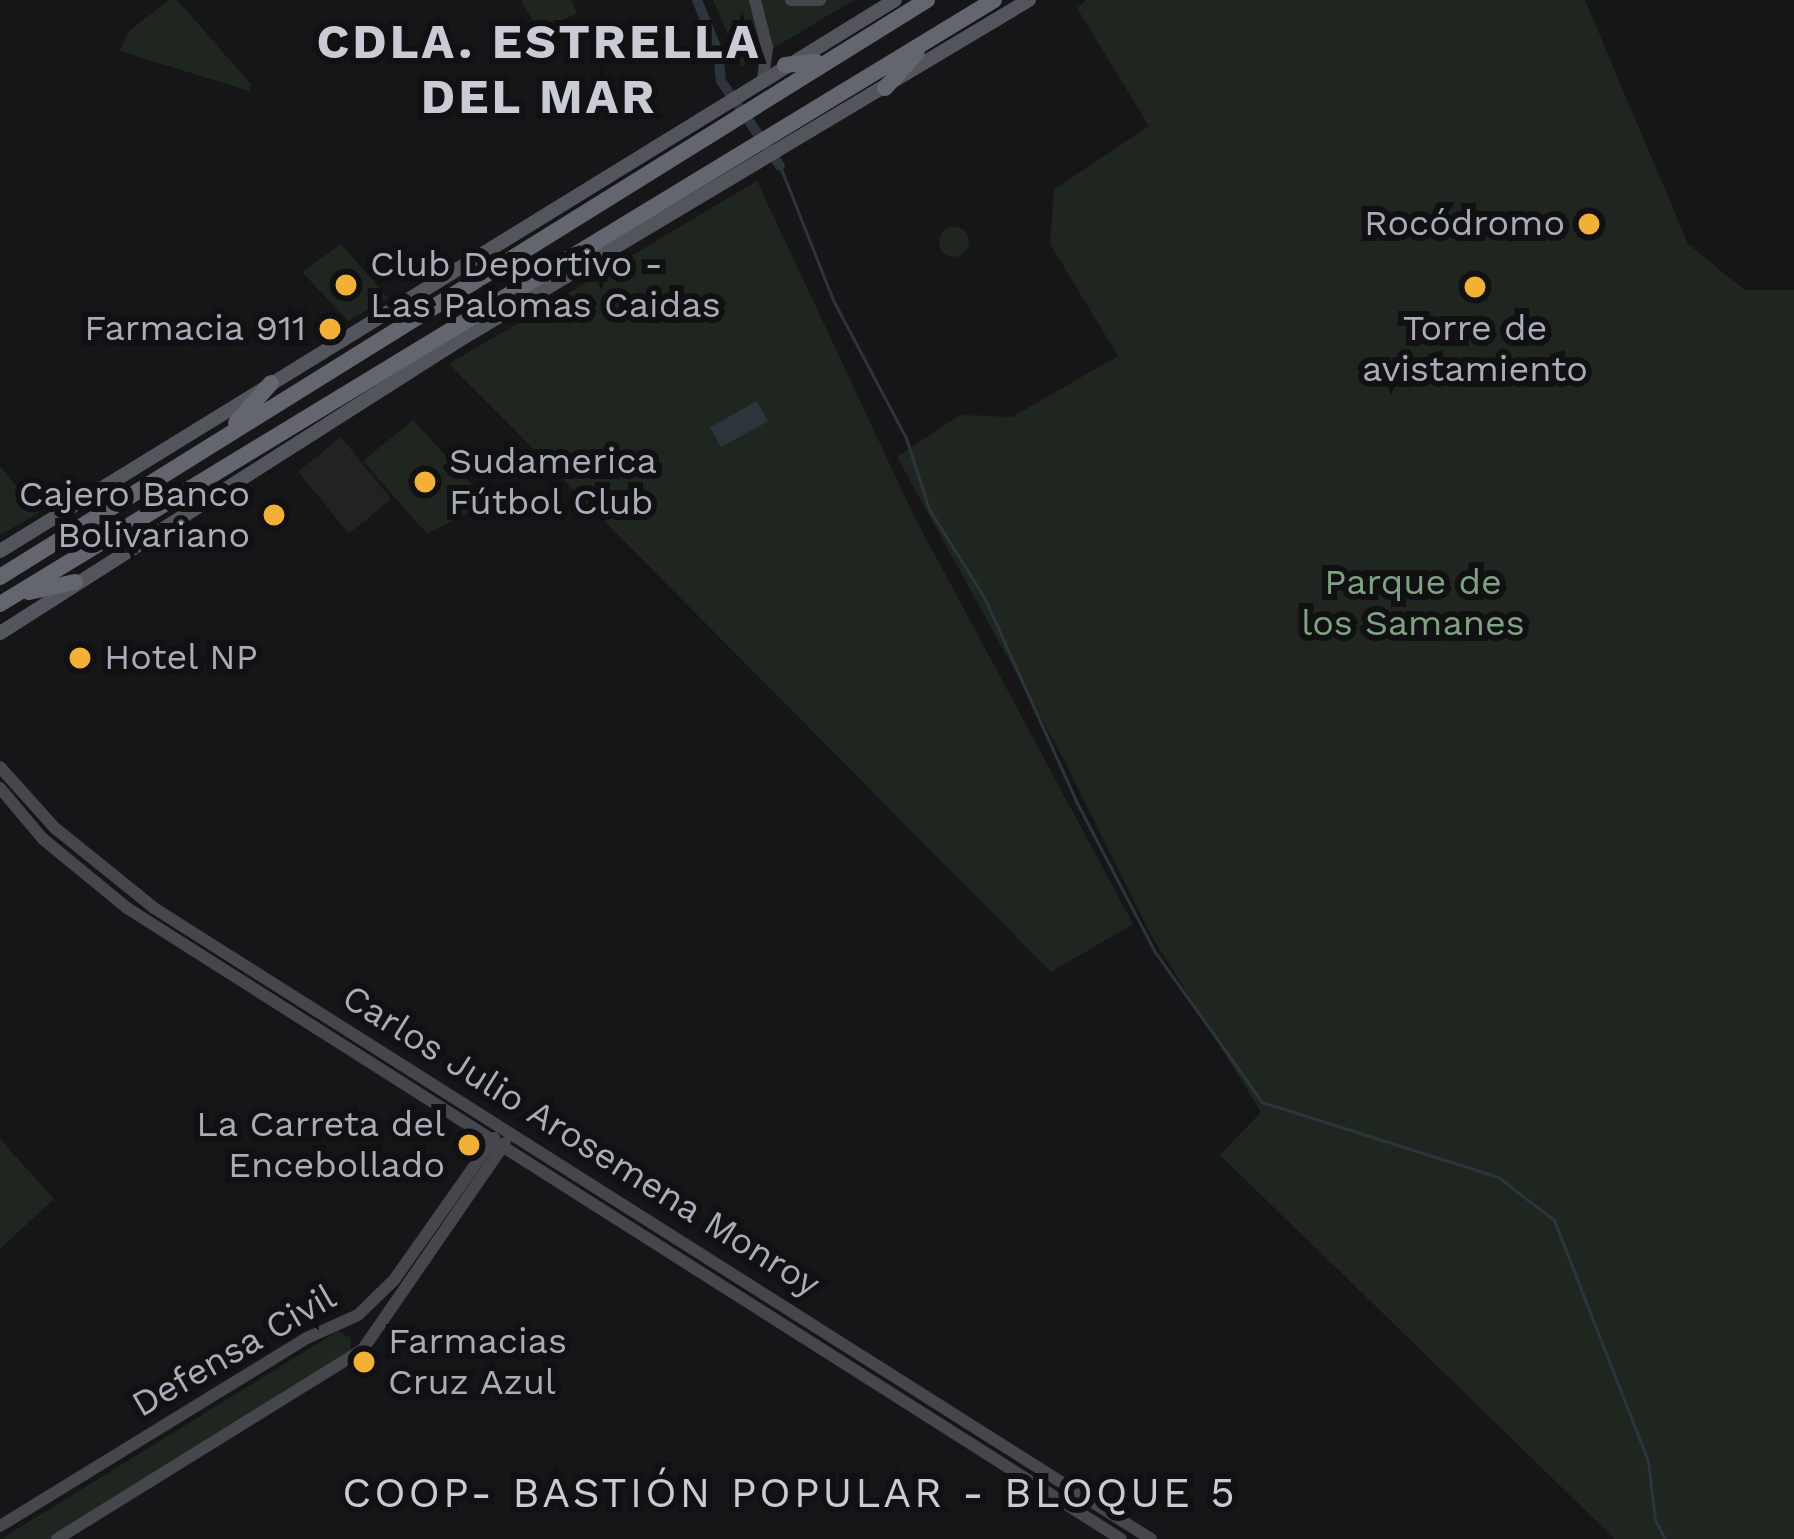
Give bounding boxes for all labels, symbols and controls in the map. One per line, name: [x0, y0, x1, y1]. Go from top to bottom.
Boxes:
district label: CDLA. ESTRELLA DEL MAR: [317, 12, 761, 125]
place label: Rocódromo: [1364, 202, 1565, 246]
marker: Rocódromo: [1576, 211, 1602, 237]
place label: Club Deportivo - Las Palomas Caidas: [370, 242, 721, 327]
marker: Club Deportivo - Las Palomas Caidas: [333, 272, 359, 298]
marker: Torre de avistamiento: [1462, 274, 1488, 300]
place label: Torre de avistamiento: [1362, 306, 1588, 391]
place label: Farmacia 911: [83, 307, 306, 351]
marker: Farmacia 911: [317, 316, 343, 342]
place label: Sudamerica Fútbol Club: [449, 439, 657, 524]
marker: Sudamerica Fútbol Club: [412, 469, 438, 495]
place label: Cajero Banco Bolivariano: [19, 472, 250, 557]
marker: Cajero Banco Bolivariano: [261, 502, 287, 528]
park label: Parque de los Samanes: [1301, 560, 1525, 645]
place label: Hotel NP: [104, 636, 259, 680]
marker: Hotel NP: [67, 645, 93, 671]
street label: Carlos Julio Arosemena Monroy: [333, 975, 829, 1307]
place label: La Carreta del Encebollado: [195, 1102, 445, 1187]
marker: La Carreta del Encebollado: [456, 1132, 482, 1158]
street label: Defensa Civil: [124, 1275, 344, 1427]
place label: Farmacias Cruz Azul: [388, 1319, 567, 1404]
marker: Farmacias Cruz Azul: [351, 1349, 377, 1375]
district label: COOP- BASTIÓN POPULAR - BLOQUE 5: [342, 1468, 1238, 1518]

